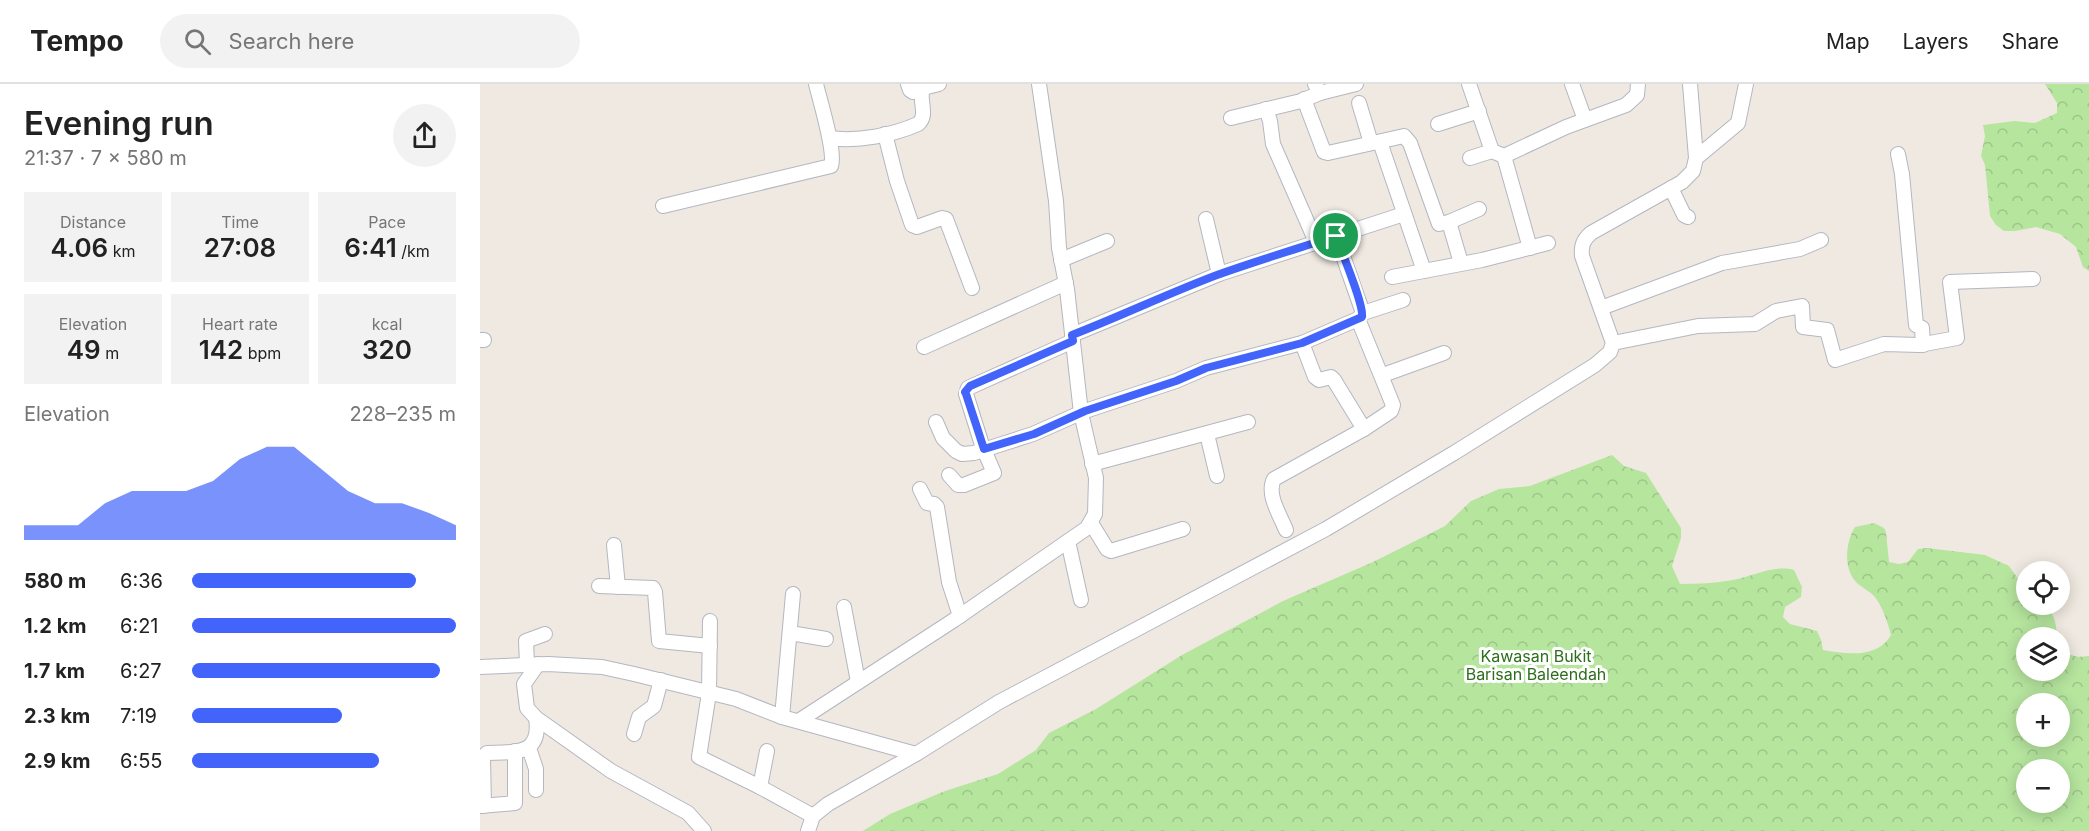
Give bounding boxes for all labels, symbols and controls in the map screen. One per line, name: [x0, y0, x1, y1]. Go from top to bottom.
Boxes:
search box: [160, 14, 580, 68]
text: Tempo: [30, 24, 124, 58]
icon: search: [181, 25, 214, 58]
text: Search here: [229, 28, 354, 54]
text: Map: [1826, 29, 1870, 54]
text: Layers: [1903, 29, 1969, 54]
text: Share: [2002, 29, 2059, 54]
text: Evening run: [24, 103, 214, 143]
button: share: [393, 104, 456, 167]
text: 21:37 · 7 × 580 m: [24, 146, 187, 170]
pin: [1310, 210, 1361, 261]
text: Distance: [60, 212, 126, 232]
text: Time: [221, 212, 259, 232]
text: Pace: [368, 212, 406, 232]
icon: arrive: [1319, 219, 1352, 252]
text: 4.06: [50, 232, 108, 263]
text: 27:08: [204, 232, 276, 263]
text: 6:41: [344, 232, 397, 263]
text: km: [108, 241, 136, 261]
text: /km: [397, 241, 430, 261]
text: Elevation: [59, 314, 127, 334]
text: Heart rate: [202, 314, 278, 334]
text: kcal: [372, 314, 402, 334]
text: 49: [67, 334, 101, 365]
text: 142: [199, 334, 243, 365]
text: 320: [362, 334, 412, 365]
text: m: [101, 343, 119, 363]
text: bpm: [243, 343, 281, 363]
text: Elevation: [24, 402, 110, 426]
text: 228–235 m: [349, 402, 456, 426]
map controls: [2016, 561, 2070, 813]
button: locate: [2016, 561, 2070, 615]
text: 580 m: [24, 569, 86, 593]
text: 6:36: [120, 569, 163, 593]
text: 1.2 km: [24, 614, 87, 638]
text: 6:21: [120, 614, 159, 638]
button: layers: [2016, 627, 2070, 681]
park label: Kawasan Bukit Barisan Baleendah: [1466, 646, 1606, 684]
text: 1.7 km: [24, 659, 85, 683]
text: 6:27: [120, 659, 162, 683]
button: +: [2016, 693, 2070, 747]
text: 2.3 km: [24, 704, 90, 728]
text: 7:19: [120, 704, 157, 728]
text: 2.9 km: [24, 749, 91, 773]
text: 6:55: [120, 749, 162, 773]
button: −: [2016, 759, 2070, 813]

